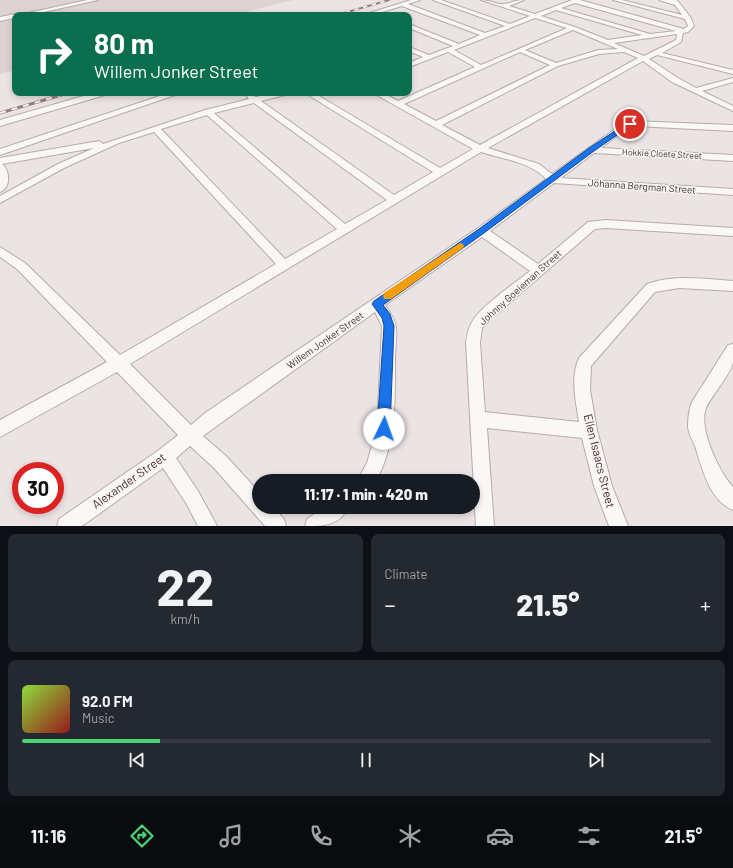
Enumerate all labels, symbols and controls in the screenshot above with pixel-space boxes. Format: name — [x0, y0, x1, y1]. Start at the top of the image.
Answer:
text: 80 m — [94, 26, 154, 60]
icon: right — [28, 28, 80, 80]
text: Willem Jonker Street — [94, 60, 258, 82]
pin — [613, 107, 647, 141]
icon: arrive — [619, 113, 641, 135]
street label: Hokkie Cloete Street — [622, 146, 702, 161]
street label: Johanna Bergman Street — [588, 176, 697, 196]
street label: Johnny Goeieman Street — [476, 247, 564, 327]
street label: Willem Jonker Street — [284, 309, 366, 371]
position arrow — [363, 408, 405, 450]
street label: Ellen Isaacs Street — [582, 412, 618, 509]
street label: Alexander Street — [89, 449, 168, 511]
speed limit sign: 30 — [12, 462, 64, 514]
text: 11:17 · 1 min · 420 m — [304, 485, 428, 503]
text: 22 — [156, 554, 214, 616]
text: Climate — [385, 566, 428, 582]
text: 21.5° — [516, 586, 579, 622]
text: − — [385, 591, 396, 617]
text: + — [700, 591, 711, 617]
text: km/h — [171, 611, 200, 627]
text: 92.0 FM — [82, 692, 133, 710]
text: Music — [82, 710, 115, 726]
icon: previous — [126, 749, 148, 771]
icon: pause — [355, 749, 377, 771]
icon: next — [585, 749, 607, 771]
icon: directions — [128, 822, 156, 850]
icon: music — [217, 822, 245, 850]
icon: phone — [307, 822, 335, 850]
icon: climate — [396, 822, 424, 850]
icon: car — [486, 822, 514, 850]
icon: filters — [575, 822, 603, 850]
text: 11:16 — [31, 825, 66, 847]
text: 21.5° — [664, 825, 702, 847]

